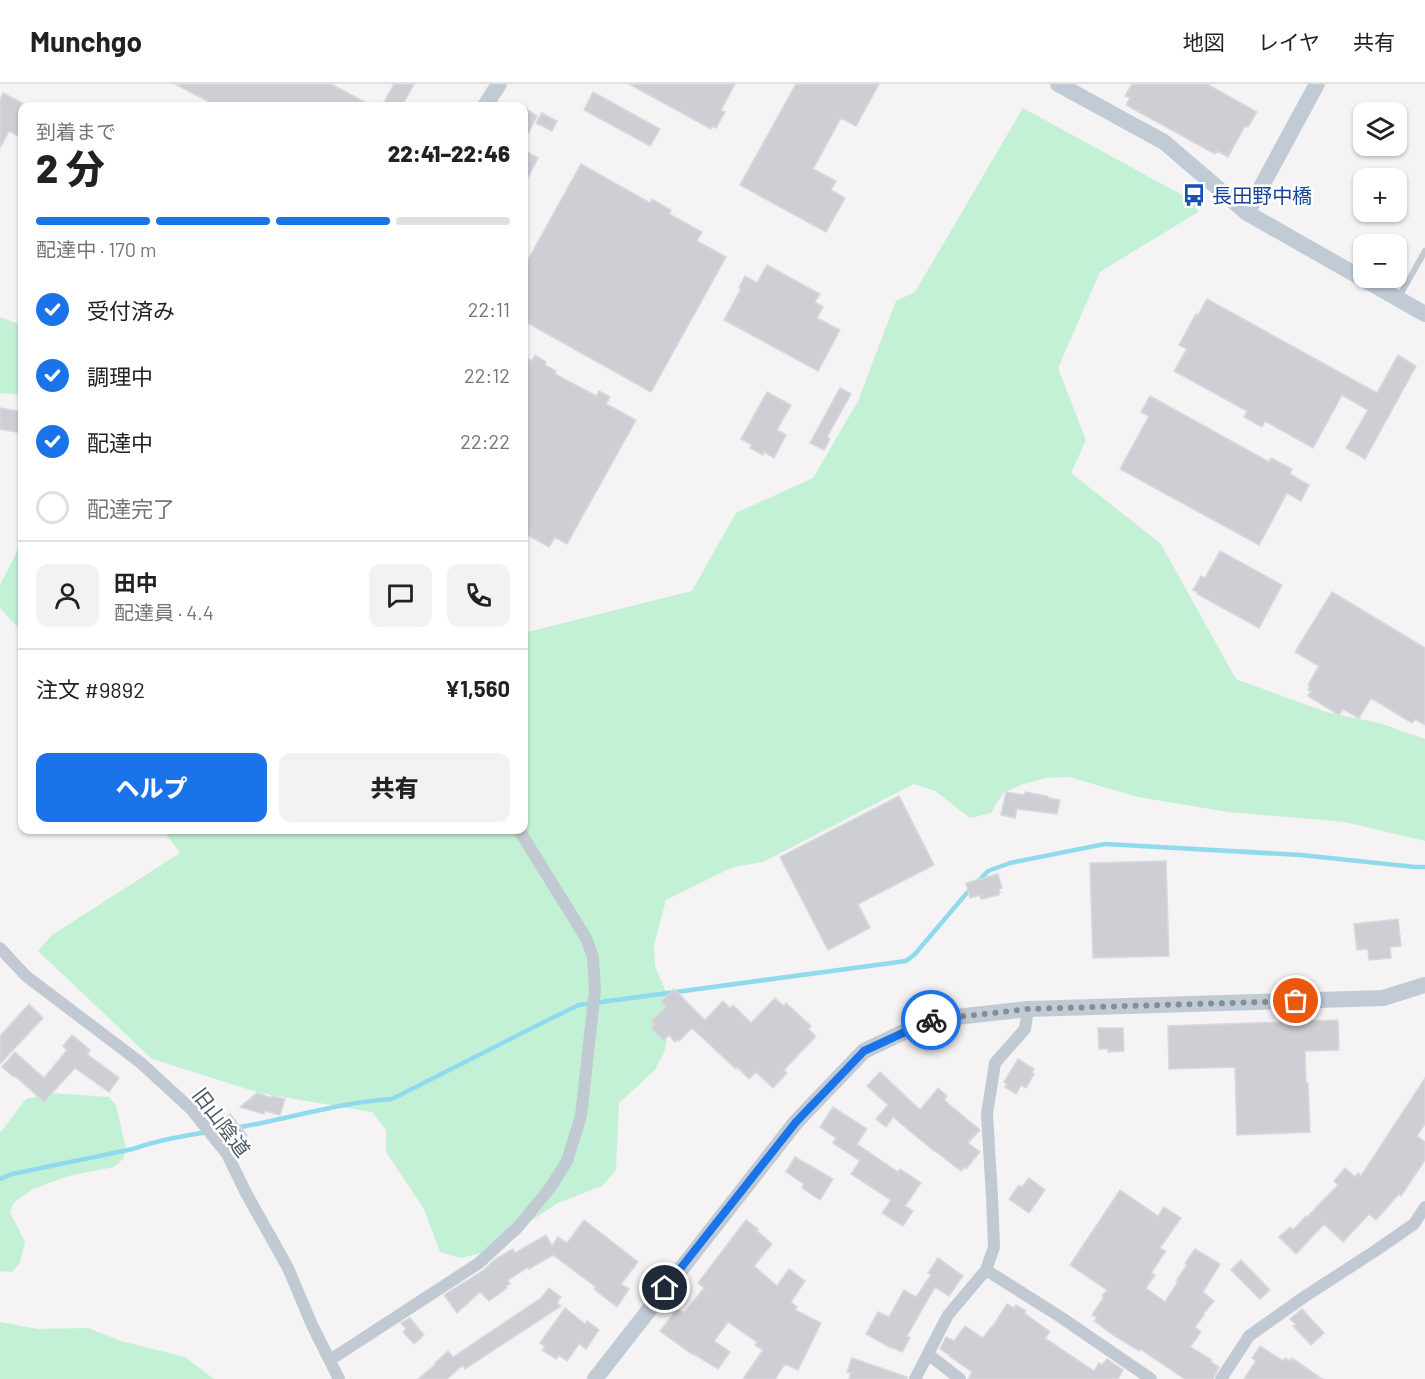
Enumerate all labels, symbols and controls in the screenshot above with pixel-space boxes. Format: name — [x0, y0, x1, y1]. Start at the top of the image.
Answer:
text: Munchgo — [30, 24, 142, 58]
text: 地図 — [1183, 29, 1225, 54]
text: レイヤ — [1258, 29, 1320, 54]
text: 共有 — [1353, 29, 1395, 54]
map controls — [1353, 102, 1407, 288]
button: layers — [1353, 102, 1407, 156]
text: 到着まで — [36, 119, 116, 143]
text: 22:41–22:46 — [388, 140, 510, 166]
text: 2 分 — [36, 144, 105, 191]
button: + — [1353, 168, 1407, 222]
bus stop icon: 長田野中橋 — [1181, 182, 1207, 208]
place label: 長田野中橋 — [1212, 183, 1312, 207]
button: − — [1353, 234, 1407, 288]
text: 配達中 · 170 m — [36, 237, 157, 261]
icon: check — [36, 293, 69, 326]
text: 受付済み — [87, 297, 175, 323]
text: 22:11 — [468, 297, 510, 321]
icon: check — [36, 359, 69, 392]
text: 調理中 — [87, 363, 153, 389]
text: 22:12 — [464, 363, 510, 387]
icon: check — [36, 425, 69, 458]
text: 配達中 — [87, 429, 153, 455]
text: 22:22 — [460, 429, 510, 453]
text: 配達完了 — [87, 495, 175, 521]
button: person — [36, 564, 99, 627]
button: chat — [369, 564, 432, 627]
button: phone — [447, 564, 510, 627]
text: 田中 — [114, 569, 158, 595]
text: 配達員 · 4.4 — [114, 600, 214, 624]
text: ¥1,560 — [445, 675, 510, 701]
text: 注文 #9892 — [36, 676, 145, 702]
button: ヘルプ — [36, 753, 267, 822]
button: 共有 — [279, 753, 510, 822]
pin — [1270, 975, 1321, 1026]
icon: bag — [1279, 984, 1312, 1017]
courier — [901, 990, 961, 1050]
icon: bike — [915, 1004, 948, 1037]
street label: 旧山陰道 — [188, 1083, 256, 1161]
pin — [639, 1262, 690, 1313]
icon: home — [648, 1271, 681, 1304]

